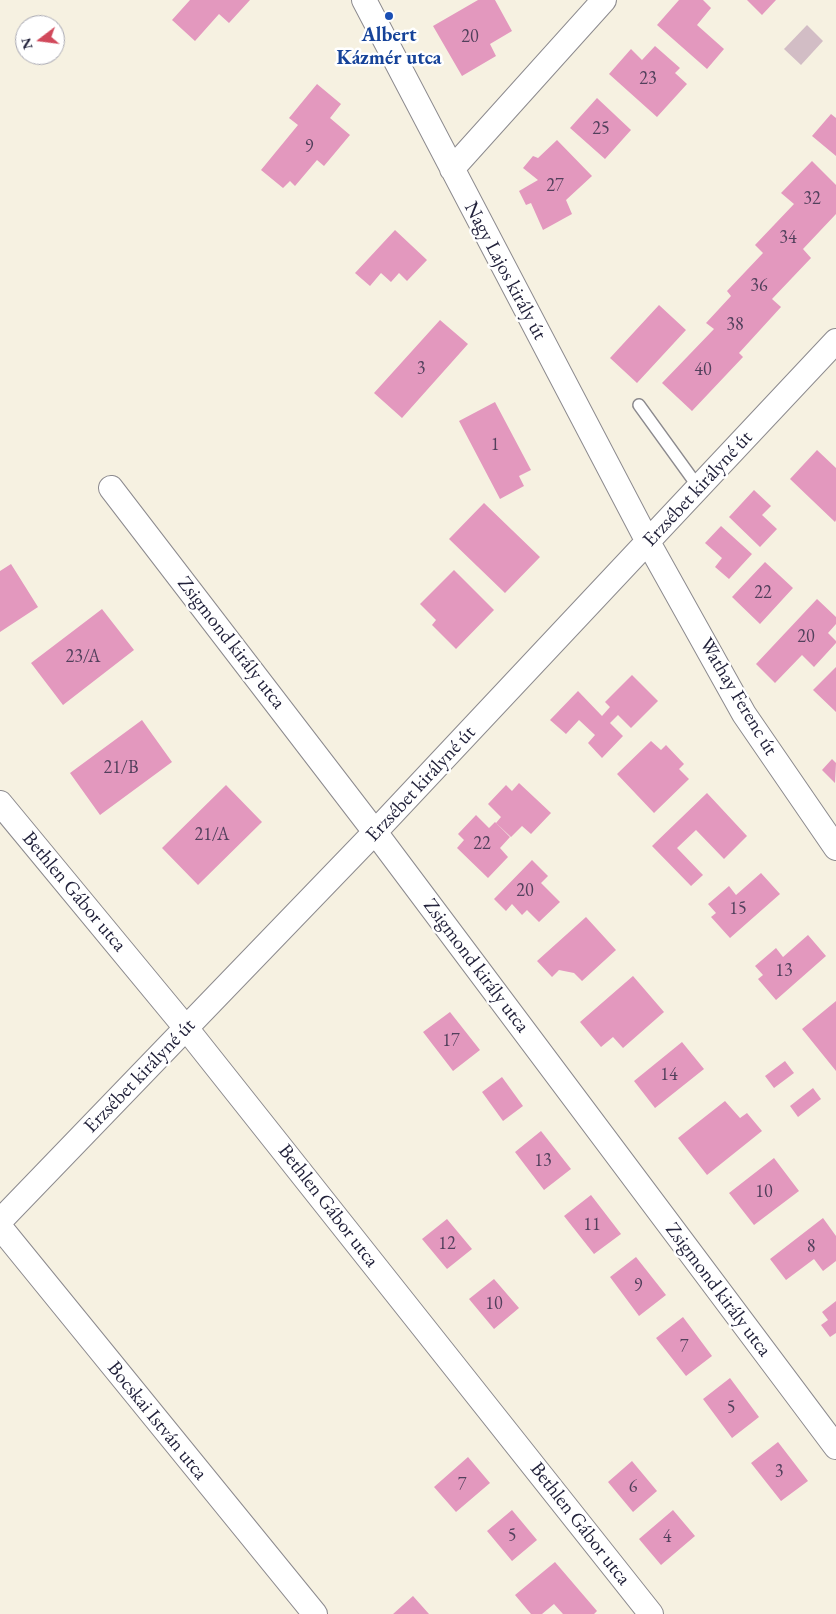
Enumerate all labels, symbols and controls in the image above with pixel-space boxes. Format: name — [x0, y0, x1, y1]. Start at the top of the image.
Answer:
marker: Albert Kázmér utca — [383, 10, 395, 22]
north arrow — [15, 15, 65, 65]
place label: Albert Kázmér utca — [336, 24, 442, 71]
house number: 20 — [461, 26, 479, 48]
text: N — [16, 36, 37, 51]
house number: 23 — [639, 68, 657, 90]
house number: 25 — [592, 118, 610, 140]
house number: 9 — [305, 136, 313, 158]
house number: 27 — [546, 175, 564, 197]
house number: 32 — [803, 188, 821, 210]
street label: Nagy Lajos király út — [459, 198, 551, 344]
house number: 34 — [779, 227, 797, 249]
house number: 36 — [750, 275, 768, 297]
house number: 38 — [726, 314, 744, 336]
house number: 3 — [417, 358, 425, 380]
house number: 40 — [694, 359, 712, 381]
street label: Erzsébet királyné út — [638, 426, 758, 552]
house number: 1 — [491, 434, 499, 456]
street label: Zsigmond király utca — [172, 572, 290, 714]
house number: 22 — [754, 582, 772, 604]
house number: 20 — [797, 626, 815, 648]
street label: Wathay Ferenc út — [694, 634, 782, 760]
house number: 23/A — [66, 646, 100, 668]
street label: Erzsébet királyné út — [361, 721, 481, 847]
house number: 21/B — [103, 757, 139, 779]
house number: 21/A — [195, 824, 229, 846]
street label: Bethlen Gábor utca — [17, 827, 131, 957]
house number: 22 — [473, 833, 491, 855]
house number: 20 — [516, 880, 534, 902]
street label: Zsigmond király utca — [418, 894, 534, 1038]
house number: 15 — [729, 898, 747, 920]
house number: 13 — [775, 960, 793, 982]
street label: Erzsébet királyné út — [79, 1014, 201, 1138]
house number: 17 — [442, 1030, 460, 1052]
house number: 14 — [660, 1064, 678, 1086]
street label: Bethlen Gábor utca — [273, 1140, 383, 1272]
house number: 13 — [534, 1150, 552, 1172]
house number: 10 — [755, 1181, 773, 1203]
house number: 11 — [583, 1214, 601, 1236]
street label: Zsigmond király utca — [660, 1218, 776, 1362]
house number: 12 — [438, 1233, 456, 1255]
house number: 8 — [807, 1236, 815, 1258]
house number: 9 — [634, 1275, 642, 1297]
house number: 10 — [485, 1293, 503, 1315]
house number: 7 — [680, 1336, 688, 1358]
street label: Bocskai István utca — [102, 1357, 212, 1485]
house number: 5 — [727, 1397, 735, 1419]
street label: Bethlen Gábor utca — [525, 1458, 635, 1590]
house number: 3 — [775, 1461, 783, 1483]
house number: 7 — [458, 1474, 466, 1496]
house number: 6 — [629, 1476, 637, 1498]
house number: 5 — [508, 1525, 516, 1547]
house number: 4 — [663, 1526, 671, 1548]

